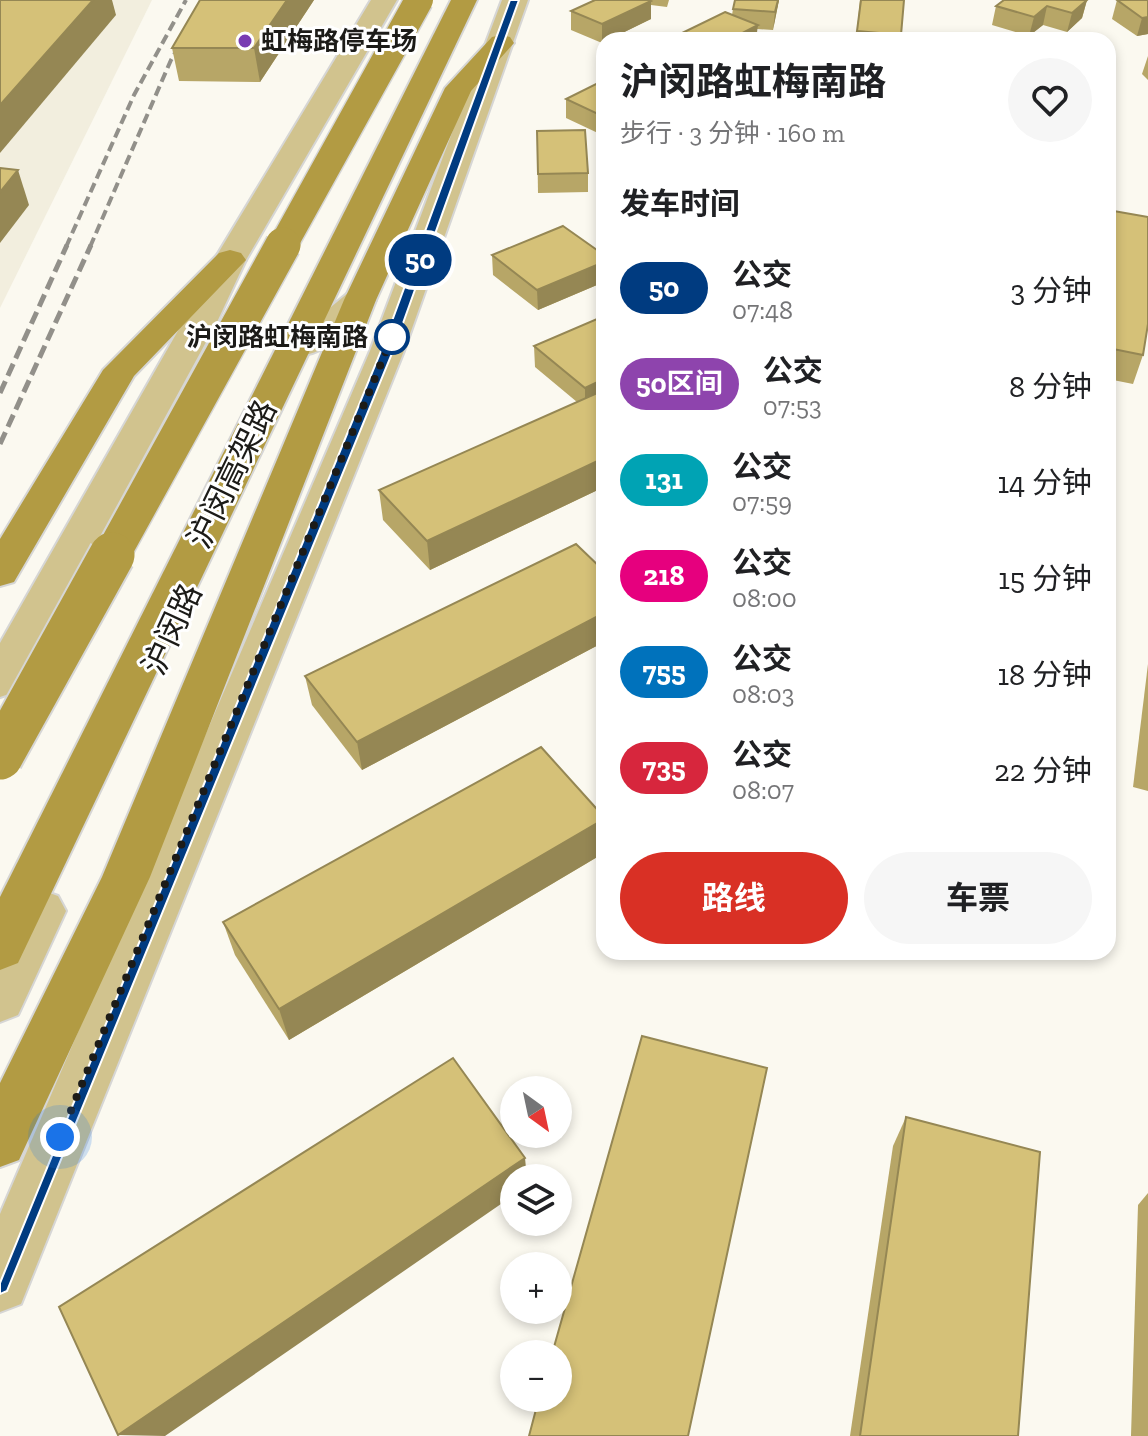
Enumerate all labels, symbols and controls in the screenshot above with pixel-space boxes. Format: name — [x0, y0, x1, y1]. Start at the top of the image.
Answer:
place label: 虹梅路停车场 — [261, 25, 417, 57]
marker: 虹梅路停车场 — [236, 32, 254, 50]
button: heart — [1008, 58, 1092, 142]
text: 沪闵路虹梅南路 — [620, 59, 886, 105]
text: 步行 · 3 分钟 · 160 m — [620, 117, 845, 149]
text: 发车时间 — [620, 186, 740, 222]
line badge: 50 — [384, 234, 456, 286]
text: 50 — [405, 243, 435, 276]
text: 公交 — [732, 257, 792, 293]
text: 50 — [649, 271, 679, 304]
text: 3 分钟 — [1011, 273, 1092, 309]
text: 07:48 — [732, 294, 793, 326]
marker: 沪闵路虹梅南路 — [375, 320, 409, 354]
place label: 沪闵路虹梅南路 — [186, 321, 368, 353]
text: 公交 — [763, 353, 823, 389]
text: 50区间 — [636, 367, 723, 400]
text: 8 分钟 — [1009, 369, 1092, 405]
text: 07:53 — [763, 390, 822, 422]
street label: 沪闵高架路 — [180, 394, 284, 554]
text: 公交 — [732, 449, 792, 485]
text: 131 — [645, 463, 683, 496]
text: 14 分钟 — [997, 465, 1092, 501]
text: 07:59 — [732, 486, 792, 518]
text: 公交 — [732, 545, 792, 581]
text: 218 — [643, 559, 685, 592]
text: 15 分钟 — [998, 561, 1092, 597]
street label: 沪闵路 — [134, 577, 210, 681]
text: 08:00 — [732, 582, 797, 614]
text: 公交 — [732, 641, 792, 677]
text: 755 — [642, 655, 686, 688]
text: 18 分钟 — [998, 657, 1092, 693]
text: 08:03 — [732, 678, 794, 710]
text: 公交 — [732, 737, 792, 773]
text: 735 — [642, 751, 686, 784]
text: 22 分钟 — [994, 753, 1092, 789]
text: 08:07 — [732, 774, 794, 806]
button: 路线 — [620, 852, 848, 944]
button: 车票 — [864, 852, 1092, 944]
north arrow — [500, 1076, 572, 1148]
map controls — [500, 1076, 572, 1412]
your location — [40, 1117, 80, 1157]
button: layers — [500, 1164, 572, 1236]
button: + — [500, 1252, 572, 1324]
button: − — [500, 1340, 572, 1412]

